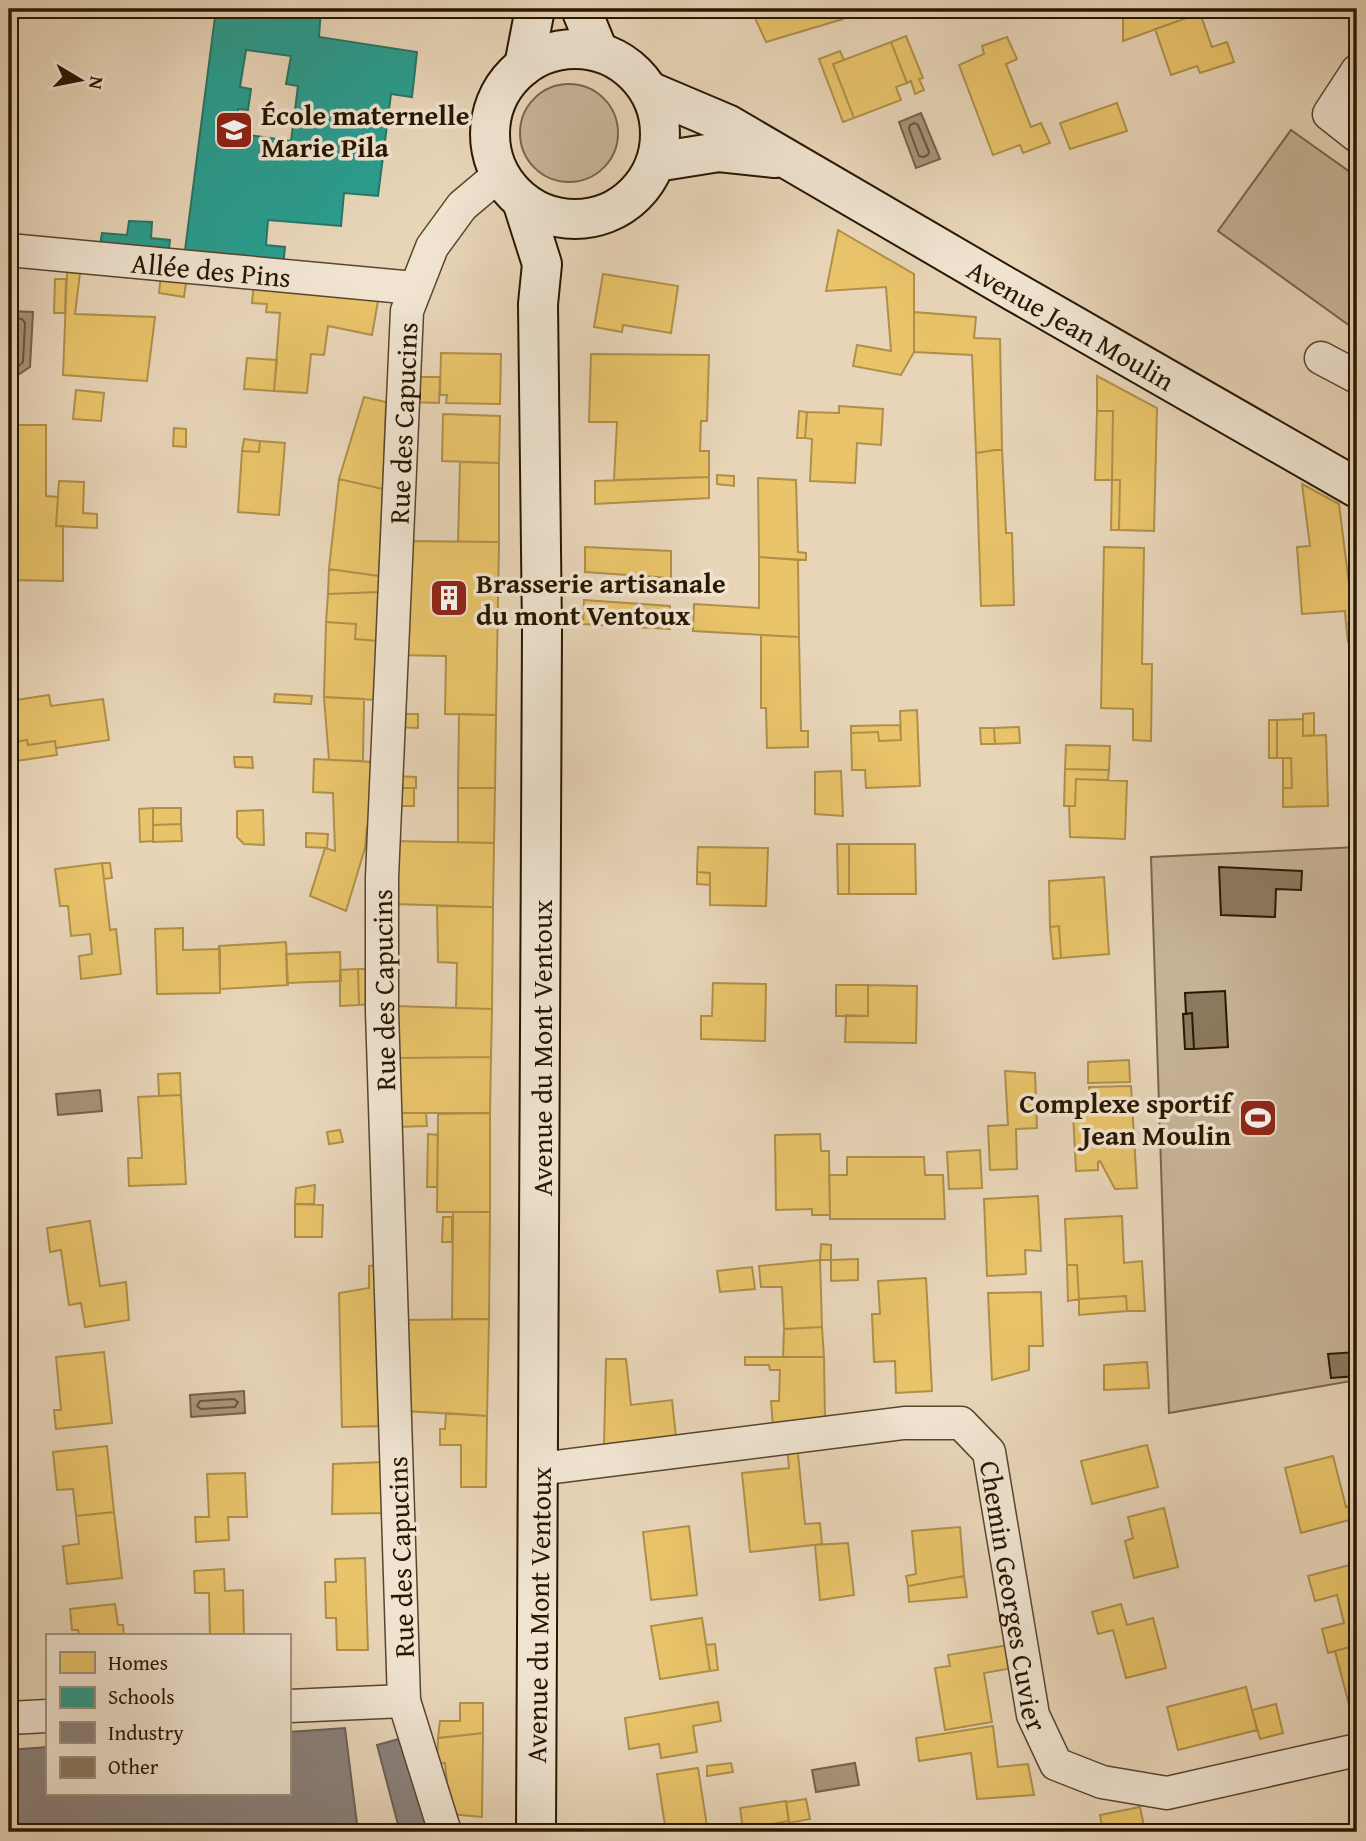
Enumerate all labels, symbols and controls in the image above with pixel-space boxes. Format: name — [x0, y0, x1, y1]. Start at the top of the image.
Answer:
north arrow — [46, 46, 116, 116]
text: N — [82, 74, 112, 92]
place label: École maternelle Marie Pila — [261, 94, 469, 167]
school or university icon: École maternelle Marie Pila — [213, 109, 255, 151]
street label: Allée des Pins — [129, 241, 293, 297]
street label: Avenue Jean Moulin — [960, 248, 1183, 400]
street label: Rue des Capucins — [377, 321, 427, 525]
place label: Brasserie artisanale du mont Ventoux — [476, 562, 726, 635]
building icon: Brasserie artisanale du mont Ventoux — [428, 577, 470, 619]
street label: Rue des Capucins — [361, 889, 405, 1091]
street label: Avenue du Mont Ventoux — [521, 899, 562, 1196]
place label: Complexe sportif Jean Moulin — [1019, 1082, 1234, 1155]
sports icon: Complexe sportif Jean Moulin — [1237, 1097, 1279, 1139]
street label: Rue des Capucins — [376, 1455, 424, 1659]
street label: Chemin Georges Cuvier — [970, 1458, 1059, 1739]
street label: Avenue du Mont Ventoux — [515, 1466, 561, 1764]
legend — [46, 1634, 290, 1796]
text: Homes — [108, 1647, 168, 1678]
text: Schools — [108, 1681, 175, 1712]
text: Industry — [108, 1717, 184, 1748]
text: Other — [108, 1751, 159, 1782]

